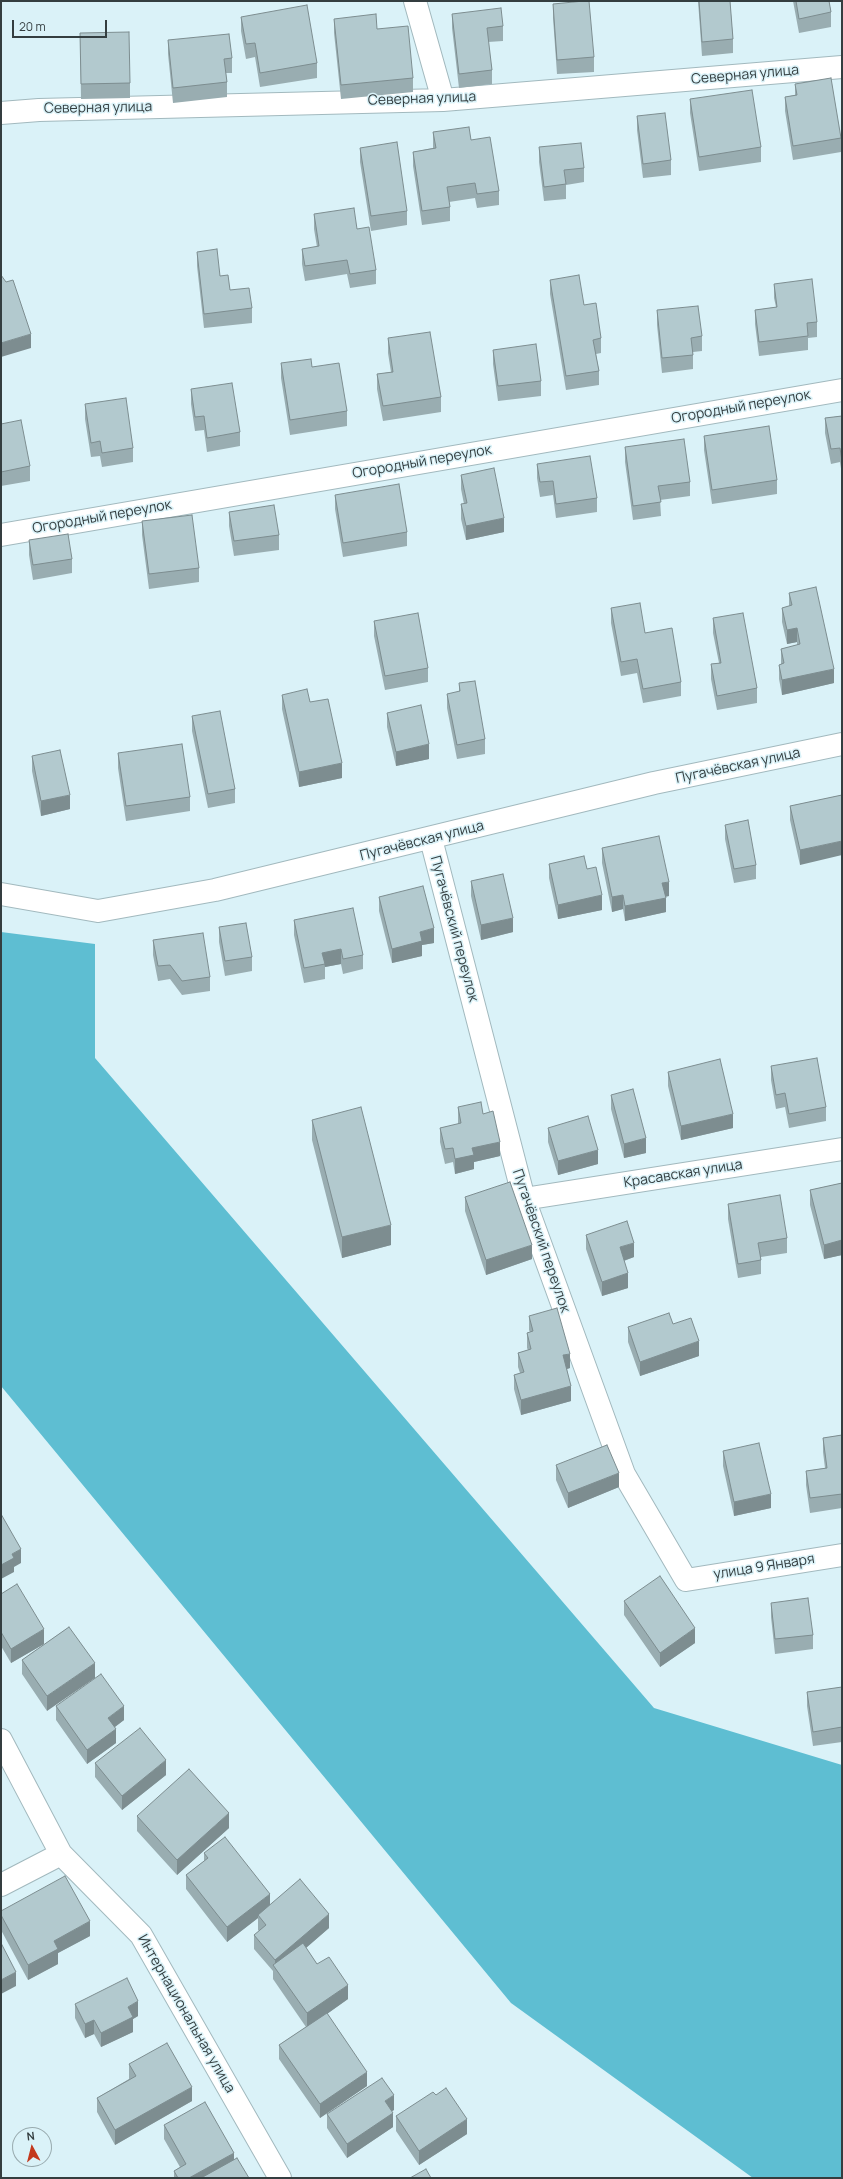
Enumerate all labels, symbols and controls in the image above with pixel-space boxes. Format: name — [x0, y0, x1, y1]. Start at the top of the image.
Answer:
scale bar — [14, 12, 109, 38]
text: 20 m — [19, 18, 46, 35]
street label: Северная улица — [690, 62, 800, 88]
street label: Северная улица — [368, 89, 476, 109]
street label: Северная улица — [44, 99, 152, 117]
street label: Огородный переулок — [670, 386, 812, 428]
street label: Огородный переулок — [351, 441, 493, 483]
street label: Огородный переулок — [31, 496, 173, 538]
street label: Пугачёвская улица — [674, 745, 802, 787]
street label: Пугачёвская улица — [358, 817, 486, 865]
street label: Пугачёвский переулок — [426, 854, 482, 1004]
street label: Красавская улица — [622, 1156, 744, 1192]
street label: Пугачёвский переулок — [509, 1167, 573, 1315]
street label: улица 9 Января — [712, 1551, 816, 1583]
street label: Интернациональная улица — [134, 1932, 238, 2096]
north arrow — [12, 2127, 52, 2167]
text: N — [26, 2128, 35, 2144]

